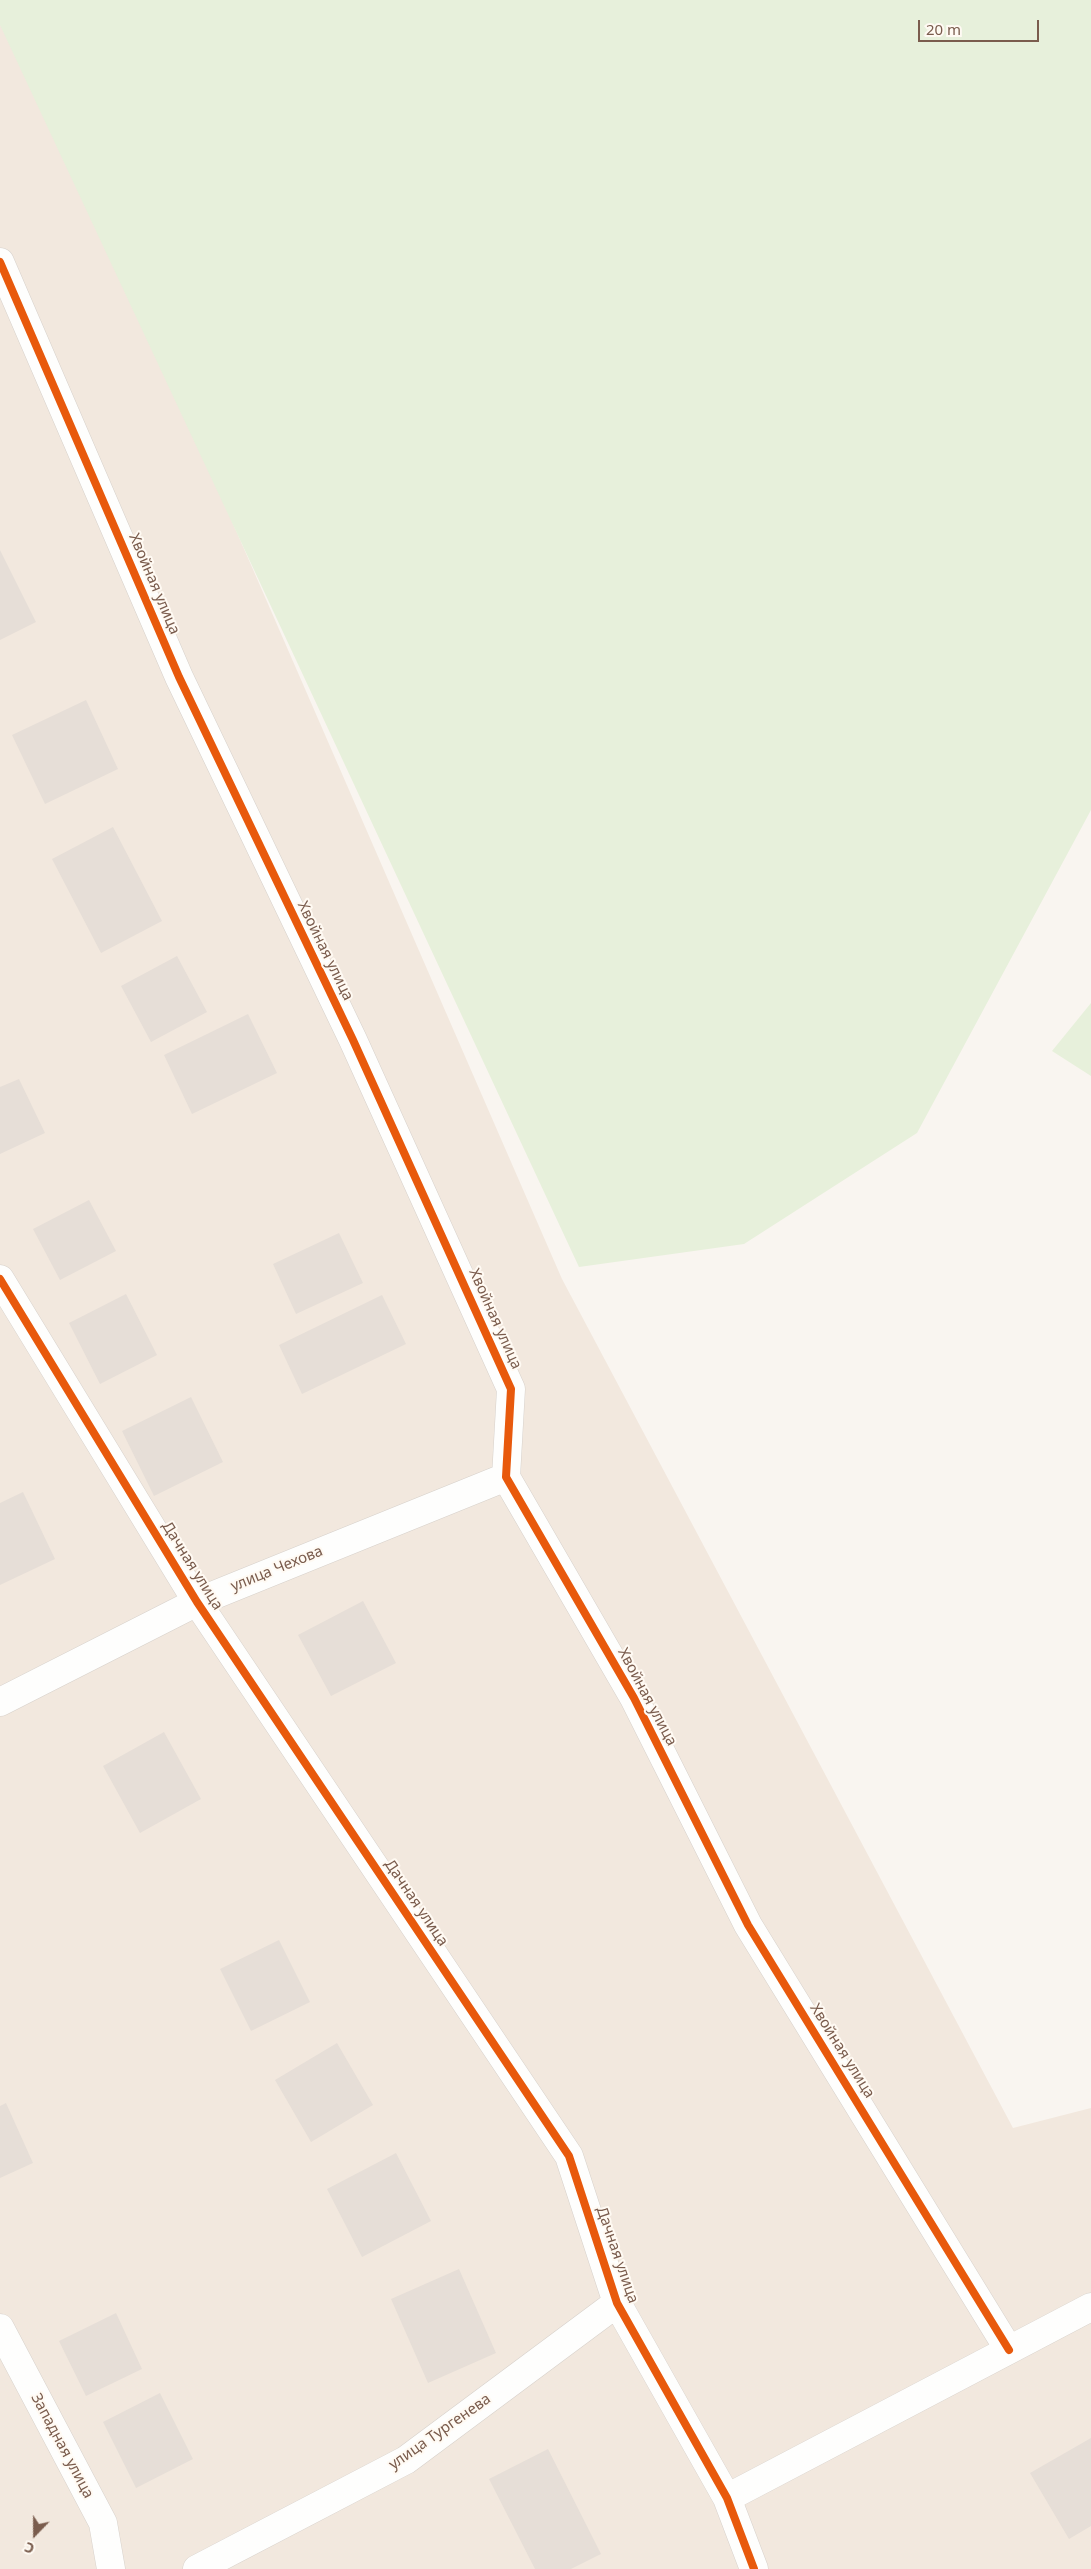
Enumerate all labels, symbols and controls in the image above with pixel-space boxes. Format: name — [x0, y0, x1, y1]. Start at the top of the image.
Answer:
scale bar — [921, 10, 1042, 42]
text: 20 m — [926, 19, 961, 39]
street label: Хвойная улица — [125, 531, 183, 637]
street label: Хвойная улица — [293, 898, 357, 1004]
street label: Хвойная улица — [465, 1266, 525, 1372]
street label: Дачная улица — [158, 1519, 226, 1613]
street label: улица Чехова — [228, 1542, 326, 1596]
street label: Хвойная улица — [614, 1645, 680, 1749]
street label: Дачная улица — [380, 1856, 452, 1950]
street label: Хвойная улица — [806, 2000, 878, 2102]
street label: Дачная улица — [592, 2204, 642, 2306]
street label: Западная улица — [27, 2390, 97, 2502]
street label: улица Тургенева — [386, 2390, 494, 2474]
north arrow — [10, 2509, 60, 2559]
text: С — [21, 2538, 37, 2559]

